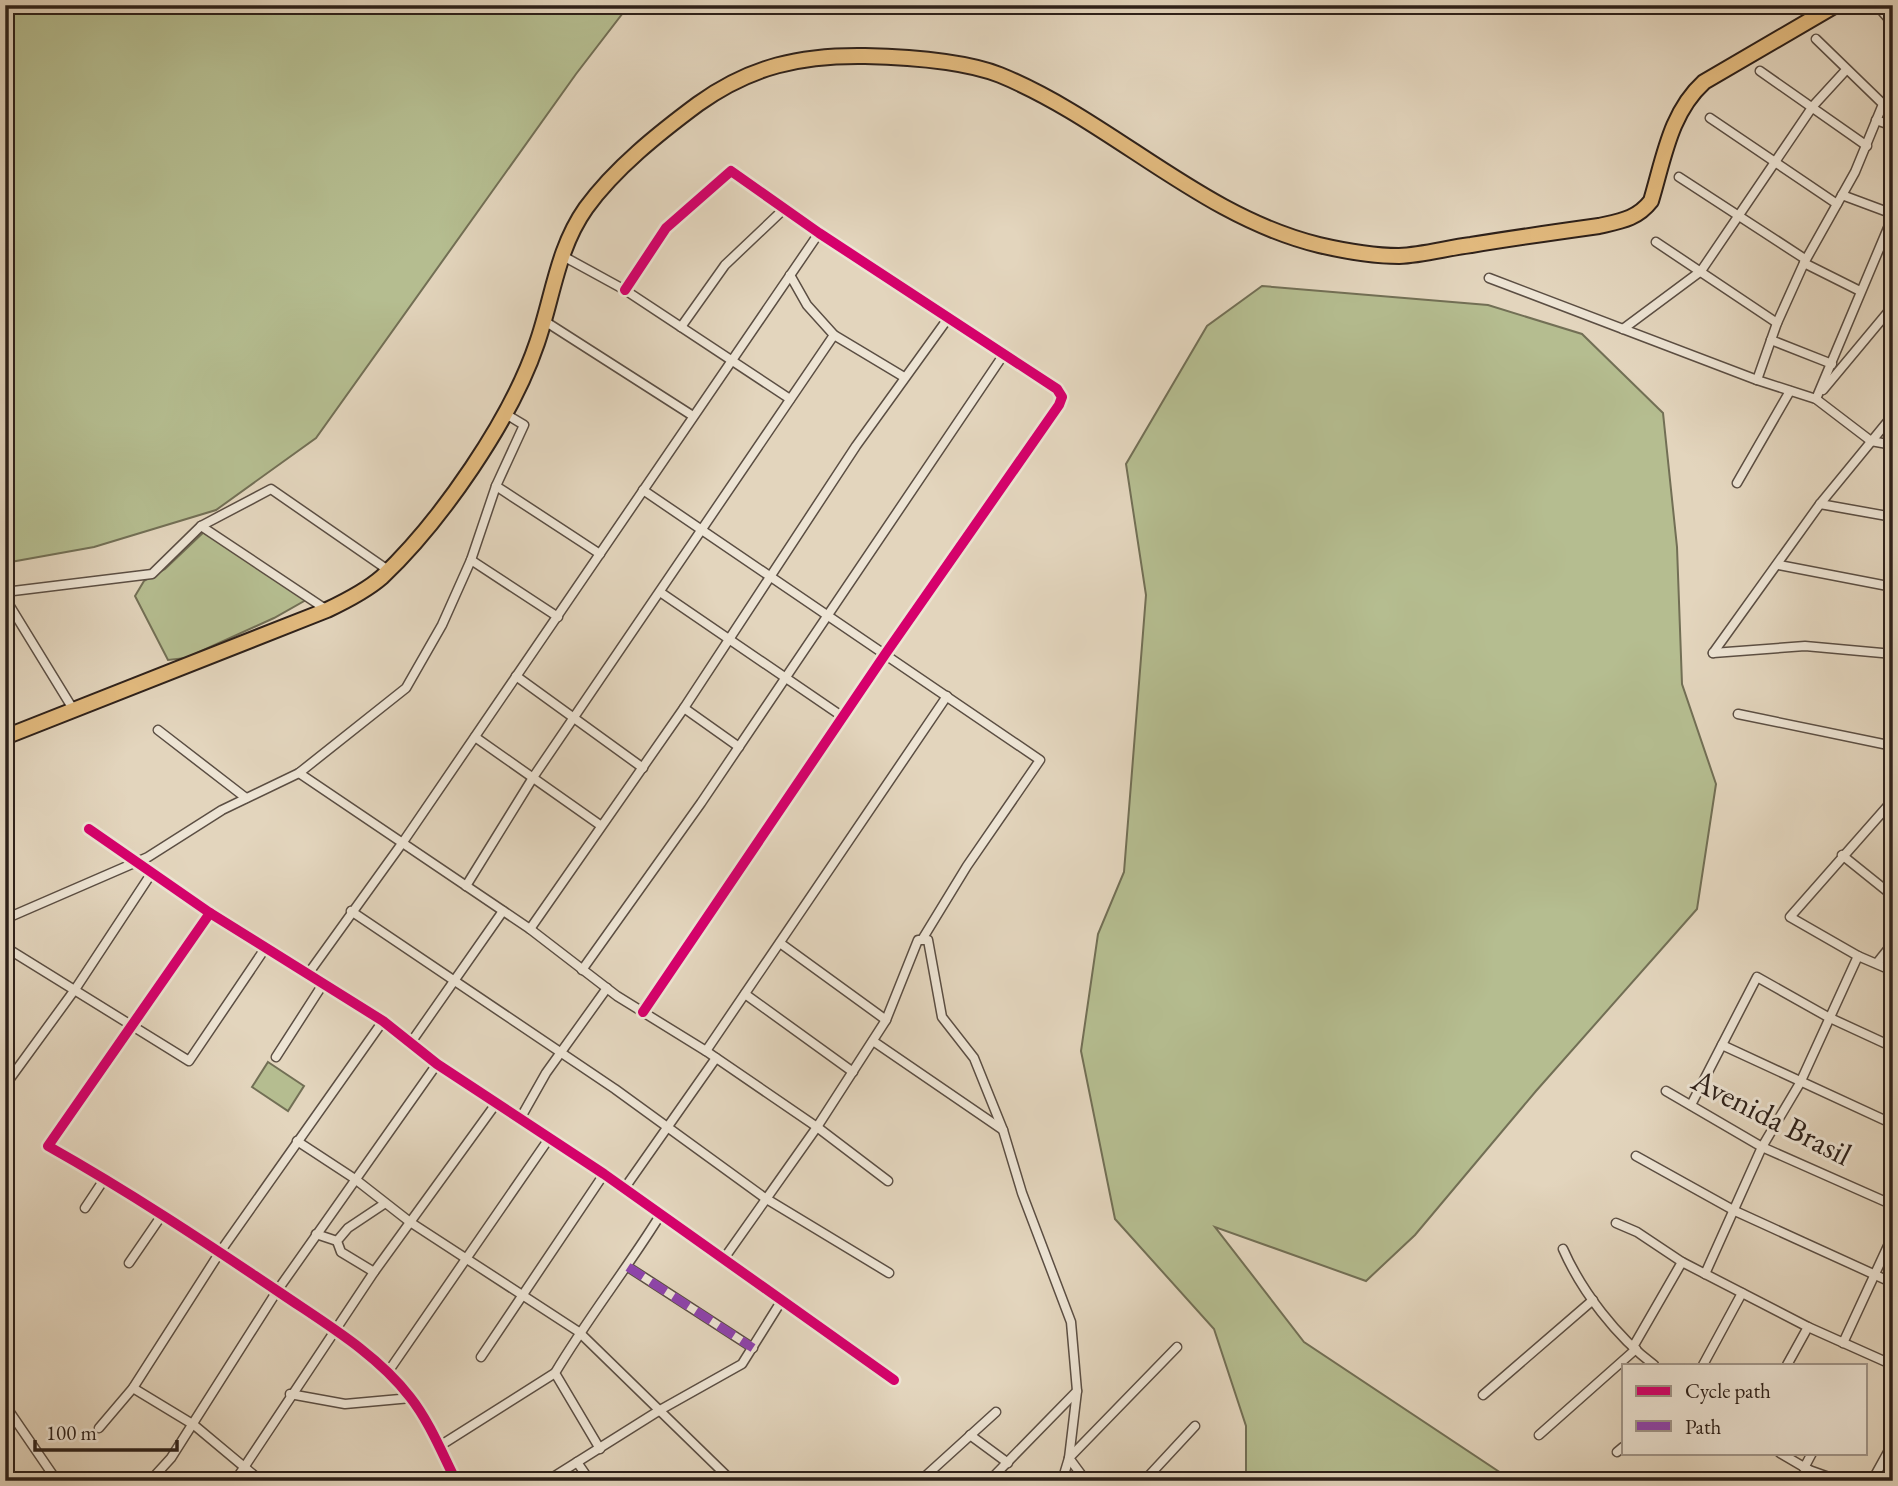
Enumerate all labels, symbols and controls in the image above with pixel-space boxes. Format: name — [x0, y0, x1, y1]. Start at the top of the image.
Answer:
street label: Avenida Brasil — [1684, 1058, 1859, 1175]
legend — [1622, 1364, 1867, 1454]
text: Cycle path — [1685, 1377, 1771, 1404]
scale bar — [35, 1409, 177, 1453]
text: Path — [1685, 1413, 1722, 1440]
text: 100 m — [46, 1419, 97, 1446]

